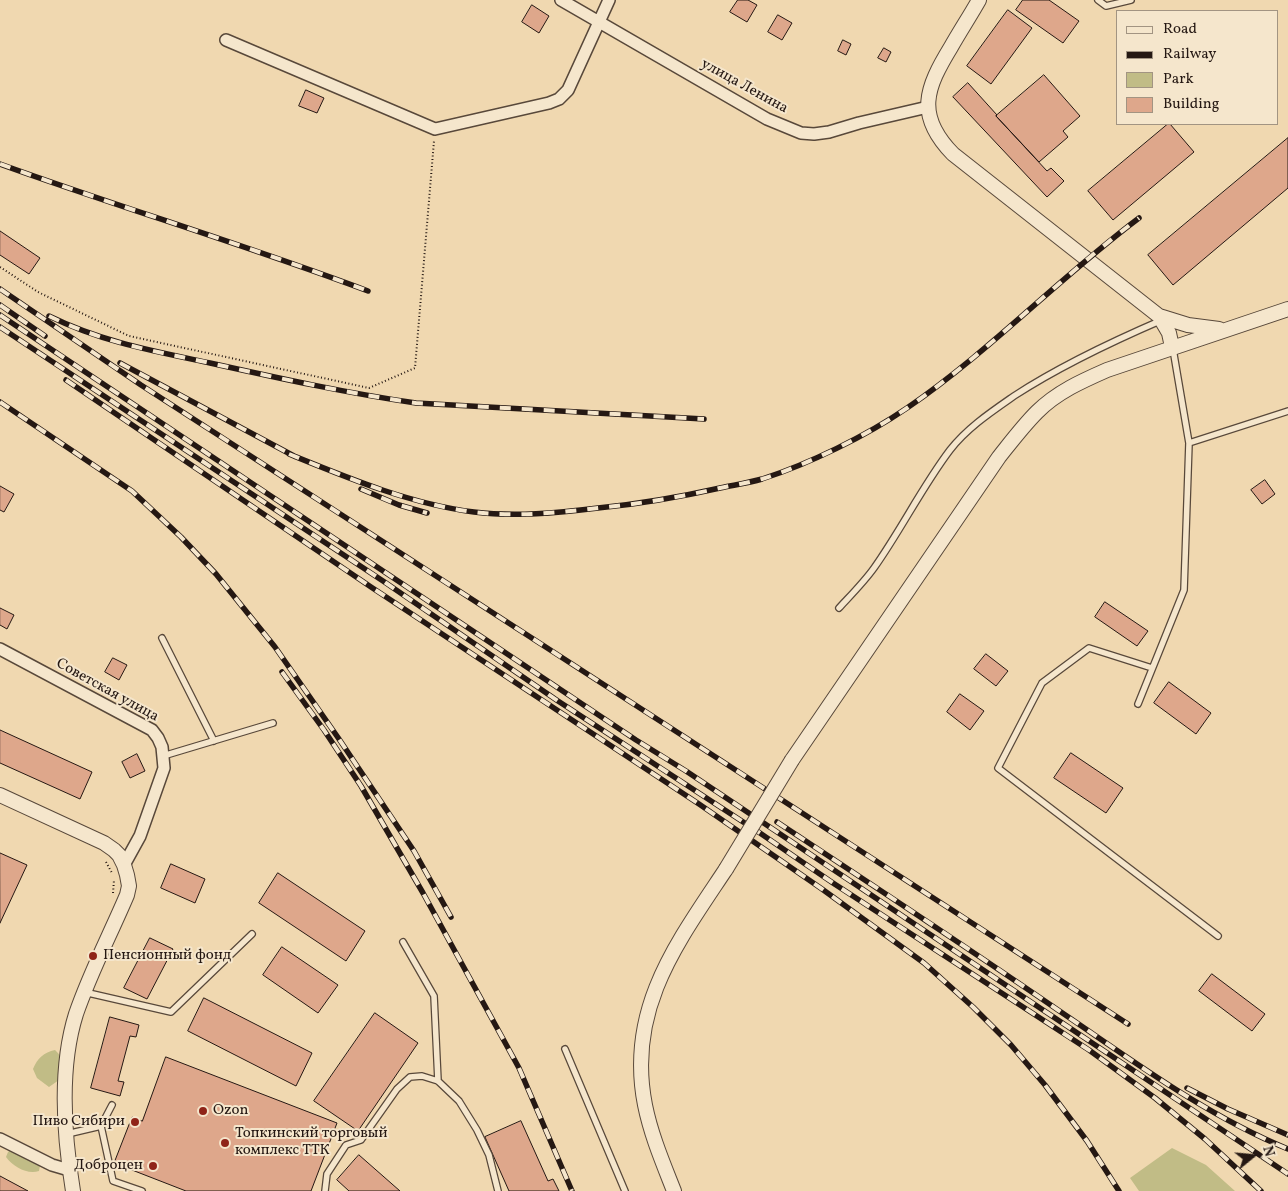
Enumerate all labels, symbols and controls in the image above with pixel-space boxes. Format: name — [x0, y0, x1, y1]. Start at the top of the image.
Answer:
legend — [1116, 10, 1278, 125]
text: Road — [1163, 19, 1197, 40]
text: Railway — [1163, 44, 1216, 65]
street label: улица Ленина — [697, 56, 791, 118]
text: Park — [1163, 69, 1194, 90]
text: Building — [1163, 94, 1219, 115]
street label: Советская улица — [52, 655, 162, 727]
place label: Пенсионный фонд — [103, 947, 231, 965]
marker: Пенсионный фонд — [87, 950, 99, 962]
place label: Ozon — [213, 1102, 248, 1120]
marker: Ozon — [197, 1105, 209, 1117]
place label: Пиво Сибири — [32, 1113, 125, 1131]
marker: Пиво Сибири — [129, 1116, 141, 1128]
place label: Топкинский торговый комплекс ТТК — [235, 1125, 388, 1160]
north arrow — [1228, 1131, 1278, 1181]
marker: Топкинский торговый комплекс ТТК — [219, 1137, 231, 1149]
text: N — [1257, 1144, 1278, 1159]
place label: Доброцен — [74, 1157, 143, 1175]
marker: Доброцен — [147, 1160, 159, 1172]

